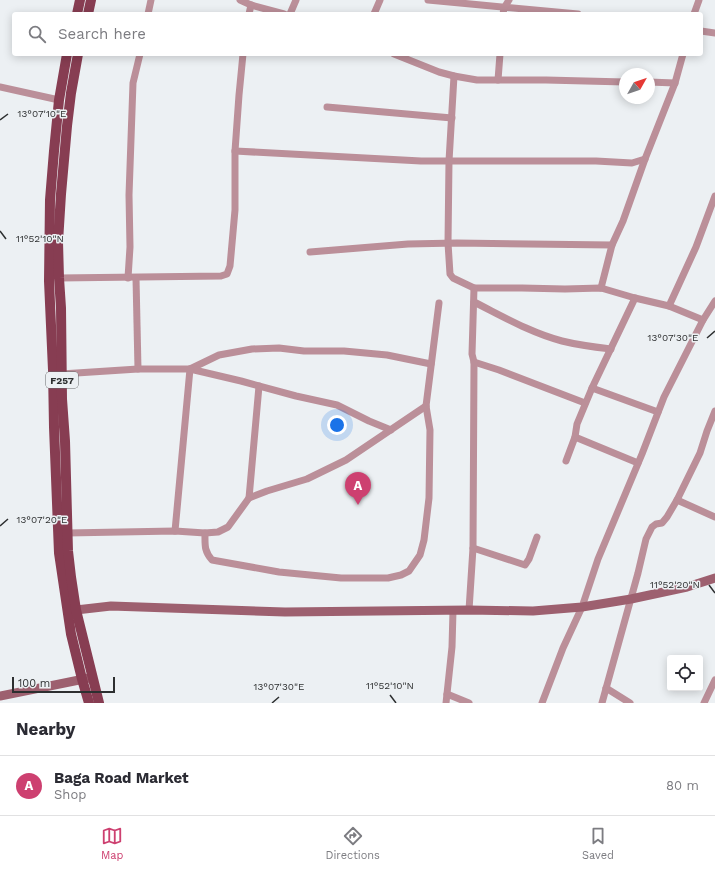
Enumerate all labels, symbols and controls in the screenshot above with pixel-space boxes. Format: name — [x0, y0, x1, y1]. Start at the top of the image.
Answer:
search box — [12, 12, 703, 56]
icon: search — [26, 23, 48, 45]
text: Search here — [58, 25, 146, 43]
north arrow — [619, 68, 655, 104]
text: 13°07'10"E — [18, 108, 66, 119]
text: 11°52'10"N — [16, 233, 64, 244]
text: 13°07'30"E — [648, 332, 698, 343]
road number: F257 — [46, 372, 78, 388]
your location — [327, 415, 347, 435]
pin: A — [345, 472, 371, 505]
text: 13°07'20"E — [17, 514, 67, 525]
text: 11°52'20"N — [650, 579, 700, 590]
map controls — [667, 655, 703, 691]
button: locate — [667, 655, 703, 691]
scale bar — [12, 675, 115, 694]
text: 100 m — [18, 677, 50, 690]
text: 11°52'10"N — [366, 680, 414, 691]
text: 13°07'30"E — [254, 681, 304, 692]
text: Nearby — [16, 719, 75, 739]
text: Baga Road Market — [54, 769, 189, 787]
text: A — [25, 778, 33, 793]
text: 80 m — [666, 778, 699, 793]
text: Shop — [54, 787, 86, 802]
tab: Map — [101, 825, 123, 862]
tab: Directions — [326, 825, 380, 862]
tab: Saved — [582, 825, 614, 862]

